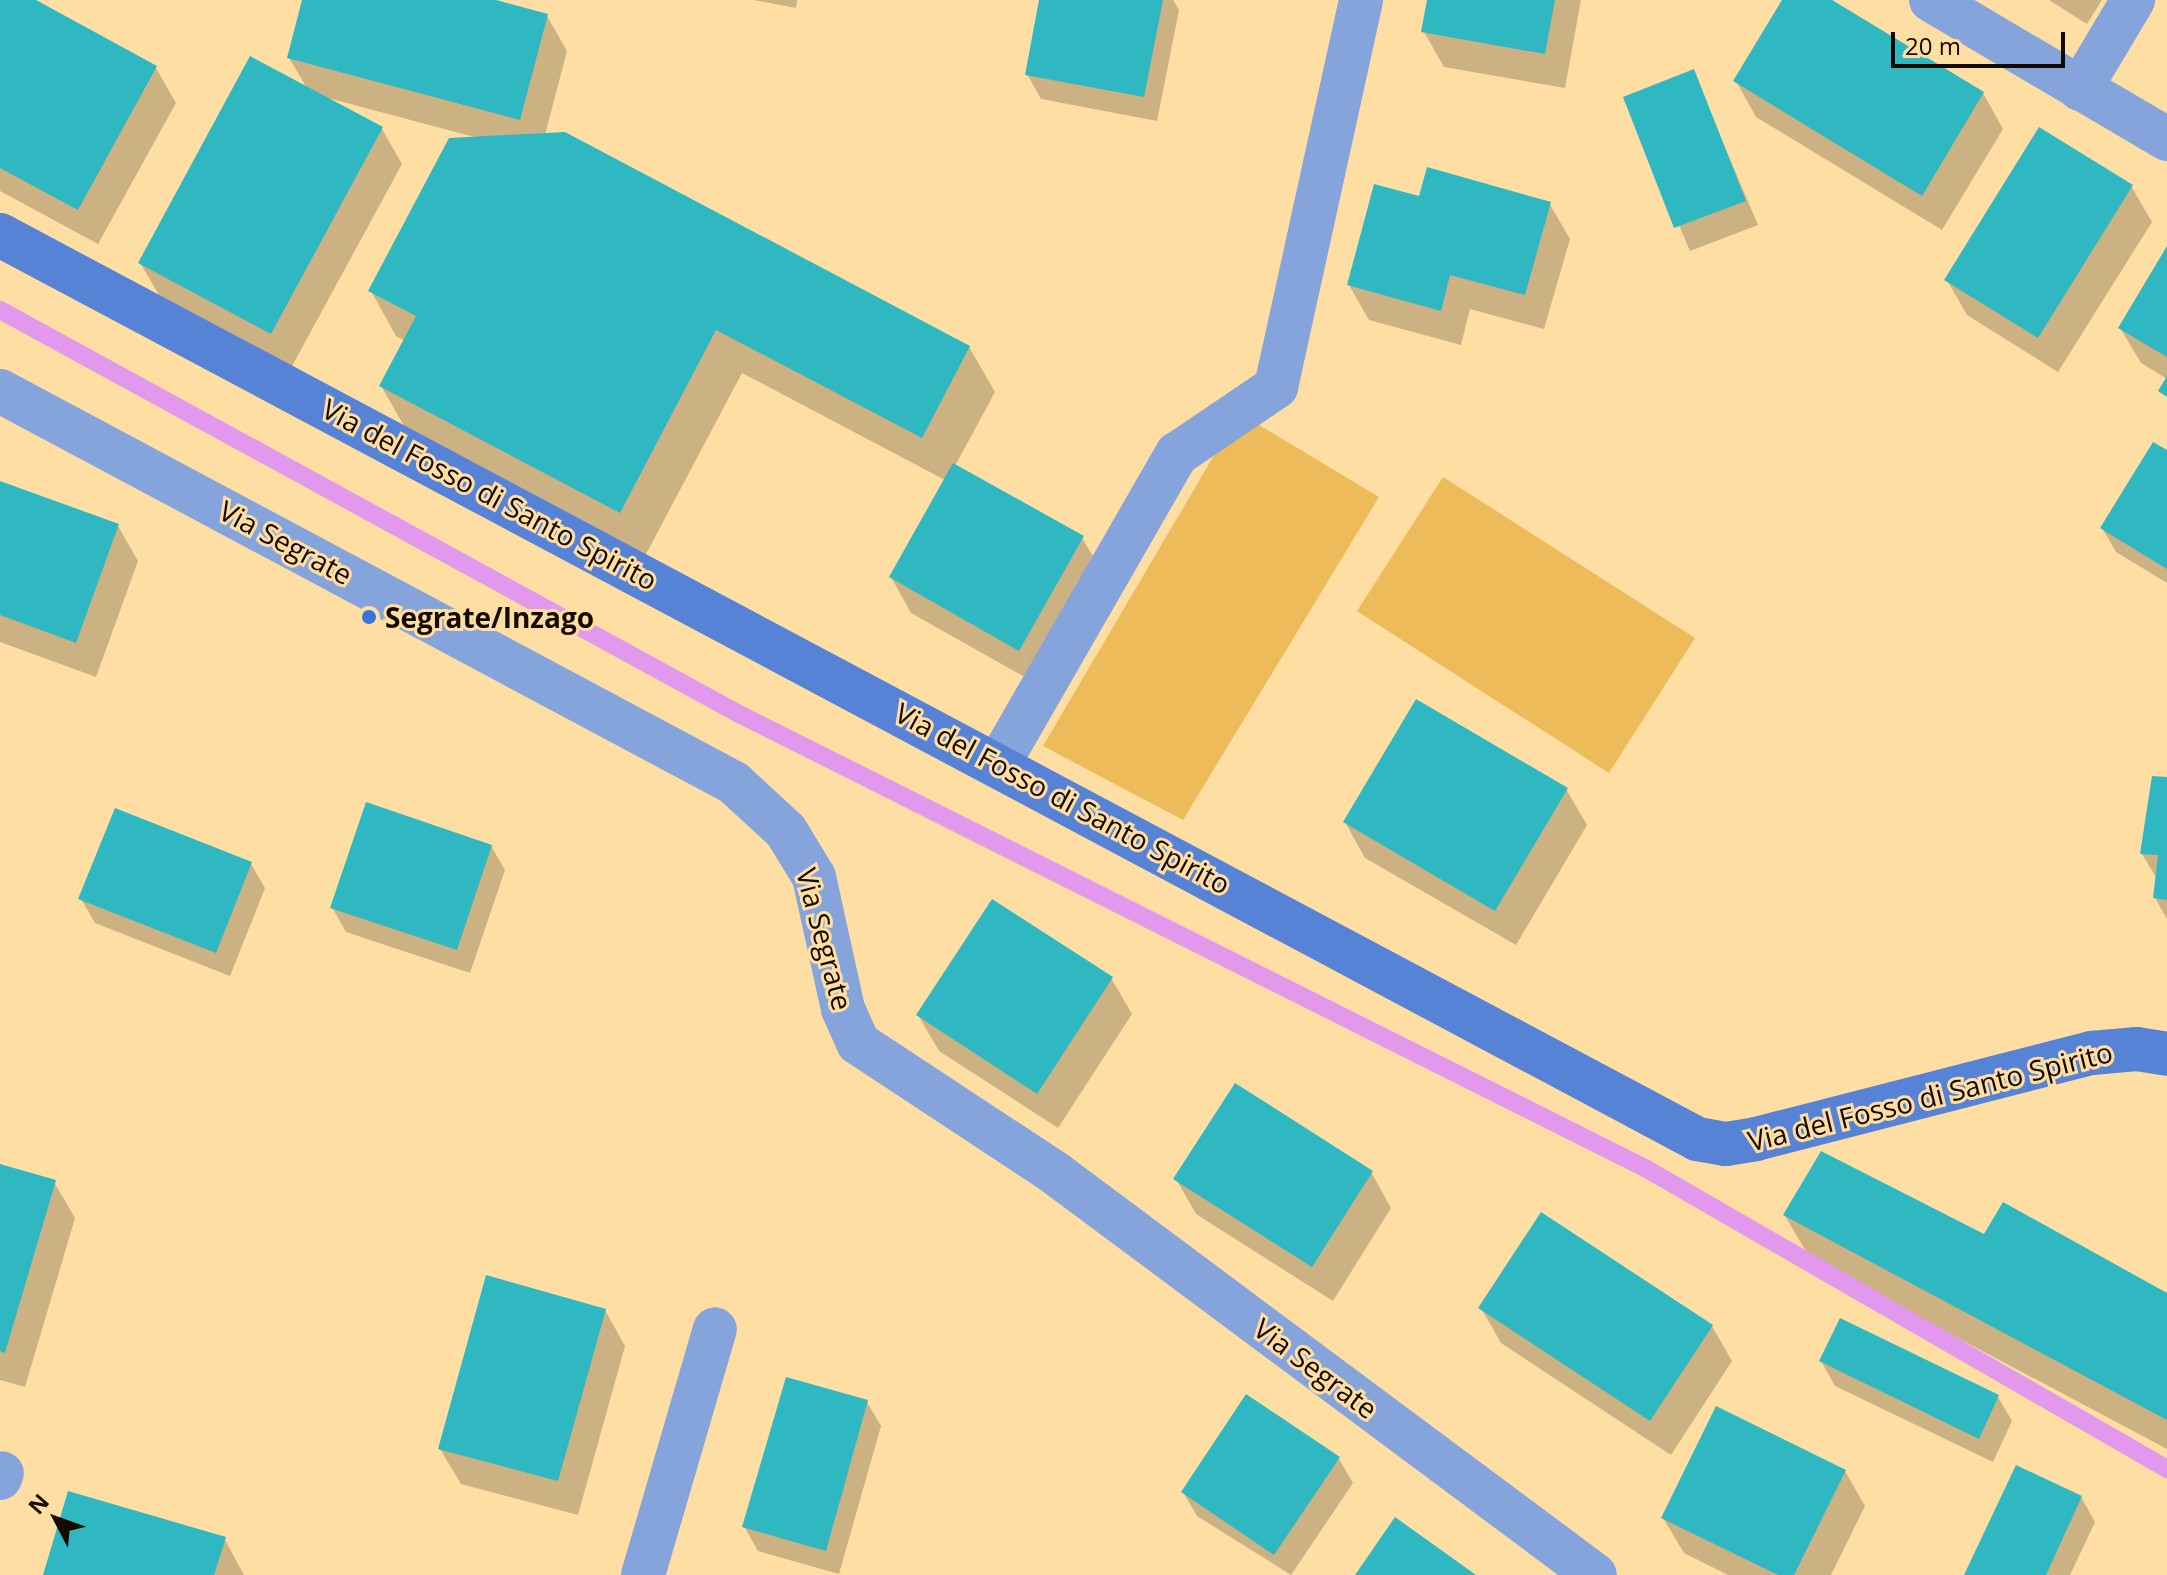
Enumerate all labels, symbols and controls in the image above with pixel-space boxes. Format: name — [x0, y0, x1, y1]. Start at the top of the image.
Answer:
scale bar — [1895, 16, 2069, 66]
text: 20 m — [1905, 29, 1961, 62]
street label: Via del Fosso di Santo Spirito — [317, 391, 663, 597]
street label: Via Segrate — [214, 493, 358, 591]
place label: Segrate/Inzago — [385, 600, 594, 634]
marker: Segrate/Inzago — [360, 608, 378, 626]
street label: Via del Fosso di Santo Spirito — [890, 695, 1236, 901]
street label: Via Segrate — [790, 864, 860, 1014]
street label: Via del Fosso di Santo Spirito — [1744, 1034, 2116, 1158]
street label: Via Segrate — [1248, 1311, 1384, 1425]
north arrow — [16, 1479, 96, 1559]
text: N — [21, 1487, 55, 1520]

